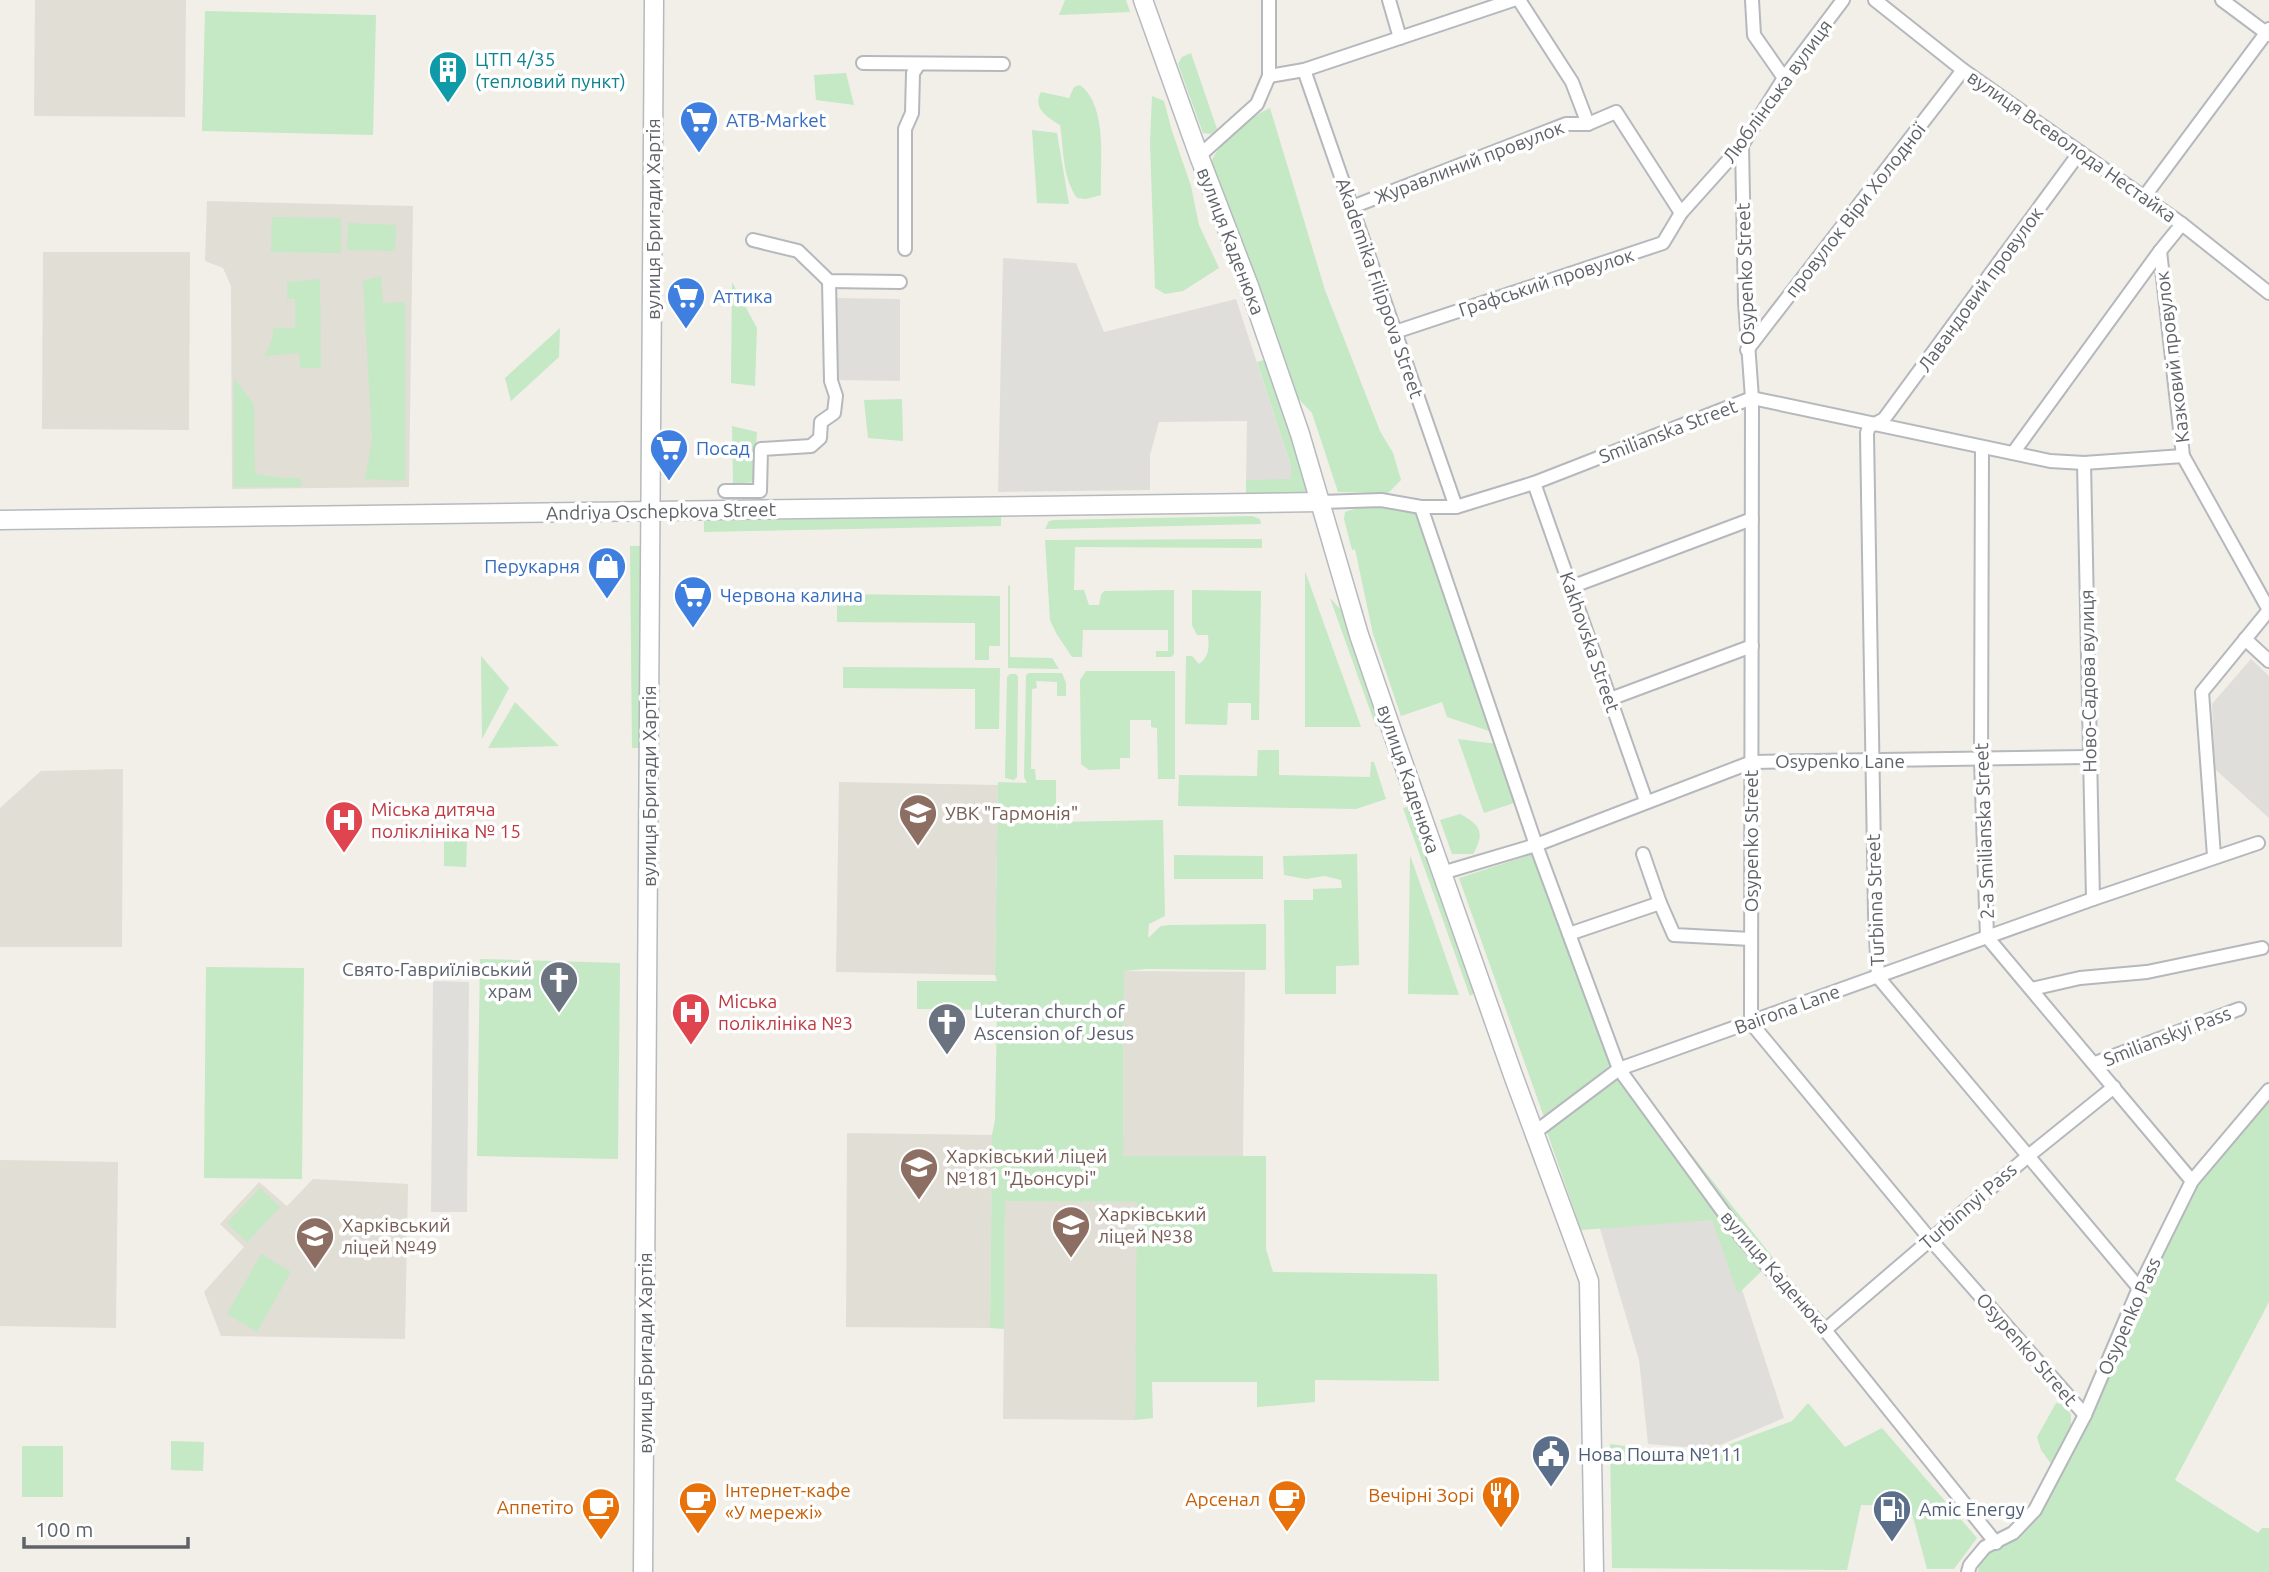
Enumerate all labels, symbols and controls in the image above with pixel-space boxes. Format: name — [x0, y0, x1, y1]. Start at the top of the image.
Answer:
street label: Люблінська вулиця — [1718, 15, 1836, 167]
place label: ЦТП 4/35 (тепловий пункт) — [475, 48, 626, 92]
building icon: ЦТП 4/35 (тепловий пункт) — [427, 49, 469, 104]
street label: вулиця Всеволода Нестайка — [1963, 65, 2181, 227]
supermarket icon: ATB-Market — [678, 99, 720, 154]
place label: ATB-Market — [726, 109, 827, 131]
street label: Журавлиний провулок — [1371, 116, 1567, 208]
street label: вулиця Бригади Хартія — [642, 118, 664, 320]
street label: провулок Віри Холодної — [1780, 118, 1930, 302]
street label: вулиця Каденюка — [1193, 164, 1269, 318]
street label: Akademika Filippova Street — [1332, 175, 1428, 402]
street label: Osypenko Street — [1732, 202, 1758, 346]
street label: Лавандовий провулок — [1913, 202, 2047, 376]
street label: Графський провулок — [1456, 243, 1637, 321]
street label: Казковий провулок — [2151, 270, 2193, 444]
supermarket icon: Аттика — [665, 275, 707, 330]
place label: Аттика — [713, 285, 773, 307]
street label: Smilianska Street — [1596, 394, 1741, 467]
supermarket icon: Посад — [648, 427, 690, 482]
place label: Посад — [696, 437, 750, 459]
street label: Andriya Oschepkova Street — [546, 498, 777, 524]
shop icon: Перукарня — [586, 545, 628, 600]
place label: Перукарня — [484, 555, 580, 577]
street label: Kakhovska Street — [1556, 569, 1625, 716]
supermarket icon: Червона калина — [672, 574, 714, 629]
place label: Червона калина — [720, 584, 863, 606]
street label: Ново-Садова вулиця — [2075, 589, 2101, 773]
street label: вулиця Бригади Хартія — [638, 685, 660, 887]
street label: вулиця Каденюка — [1373, 702, 1445, 856]
street label: 2-a Smilianska Street — [1970, 742, 1998, 920]
street label: Osypenko Lane — [1775, 750, 1905, 772]
street label: Osypenko Street — [1740, 769, 1762, 912]
school or university icon: УВК "Гармонія" — [897, 792, 939, 847]
place label: Міська дитяча поліклініка № 15 — [371, 798, 521, 842]
hospital icon: Міська дитяча поліклініка № 15 — [323, 799, 365, 854]
place label: УВК "Гармонія" — [945, 802, 1078, 824]
street label: Turbinna Street — [1862, 833, 1888, 967]
place label: Свято-Гавриїлівський храм — [342, 958, 532, 1002]
church icon: Свято-Гавриїлівський храм — [538, 959, 580, 1014]
street label: Bairona Lane — [1731, 980, 1843, 1038]
place label: Міська поліклініка №3 — [718, 990, 853, 1034]
hospital icon: Міська поліклініка №3 — [670, 991, 712, 1046]
place label: Luteran church of Ascension of Jesus — [974, 1000, 1134, 1044]
church icon: Luteran church of Ascension of Jesus — [926, 1001, 968, 1056]
street label: Smilianskyi Pass — [2100, 1002, 2234, 1070]
place label: Харківський ліцей №181 "Дьонсурі" — [946, 1145, 1107, 1189]
school or university icon: Харківський ліцей №181 "Дьонсурі" — [898, 1146, 940, 1201]
street label: Turbinnyi Pass — [1915, 1158, 2021, 1254]
place label: Харківський ліцей №38 — [1098, 1203, 1206, 1247]
school or university icon: Харківський ліцей №38 — [1050, 1204, 1092, 1259]
street label: вулиця Каденюка — [1717, 1206, 1835, 1338]
place label: Харківський ліцей №49 — [342, 1214, 450, 1258]
school or university icon: Харківський ліцей №49 — [294, 1215, 336, 1270]
street label: вулиця Бригади Хартія — [634, 1252, 656, 1454]
street label: Osypenko Pass — [2093, 1254, 2165, 1378]
street label: Osypenko Street — [1972, 1288, 2082, 1410]
public building icon: Нова Пошта №111 — [1530, 1433, 1572, 1488]
place label: Нова Пошта №111 — [1578, 1443, 1742, 1465]
restaurant icon: Вечірні Зорі — [1480, 1474, 1522, 1529]
cafe icon: Арсенал — [1266, 1478, 1308, 1533]
place label: Інтернет-кафе «У мережі» — [725, 1479, 851, 1523]
cafe icon: Інтернет-кафе «У мережі» — [677, 1480, 719, 1535]
place label: Вечірні Зорі — [1368, 1484, 1474, 1506]
cafe icon: Аппетіто — [580, 1486, 622, 1541]
place label: Арсенал — [1185, 1488, 1260, 1510]
fuel station icon: Amic Energy — [1871, 1488, 1913, 1543]
place label: Аппетіто — [497, 1496, 574, 1518]
place label: Amic Energy — [1919, 1498, 2025, 1520]
scale bar — [24, 1506, 189, 1550]
text: 100 m — [35, 1517, 93, 1541]

